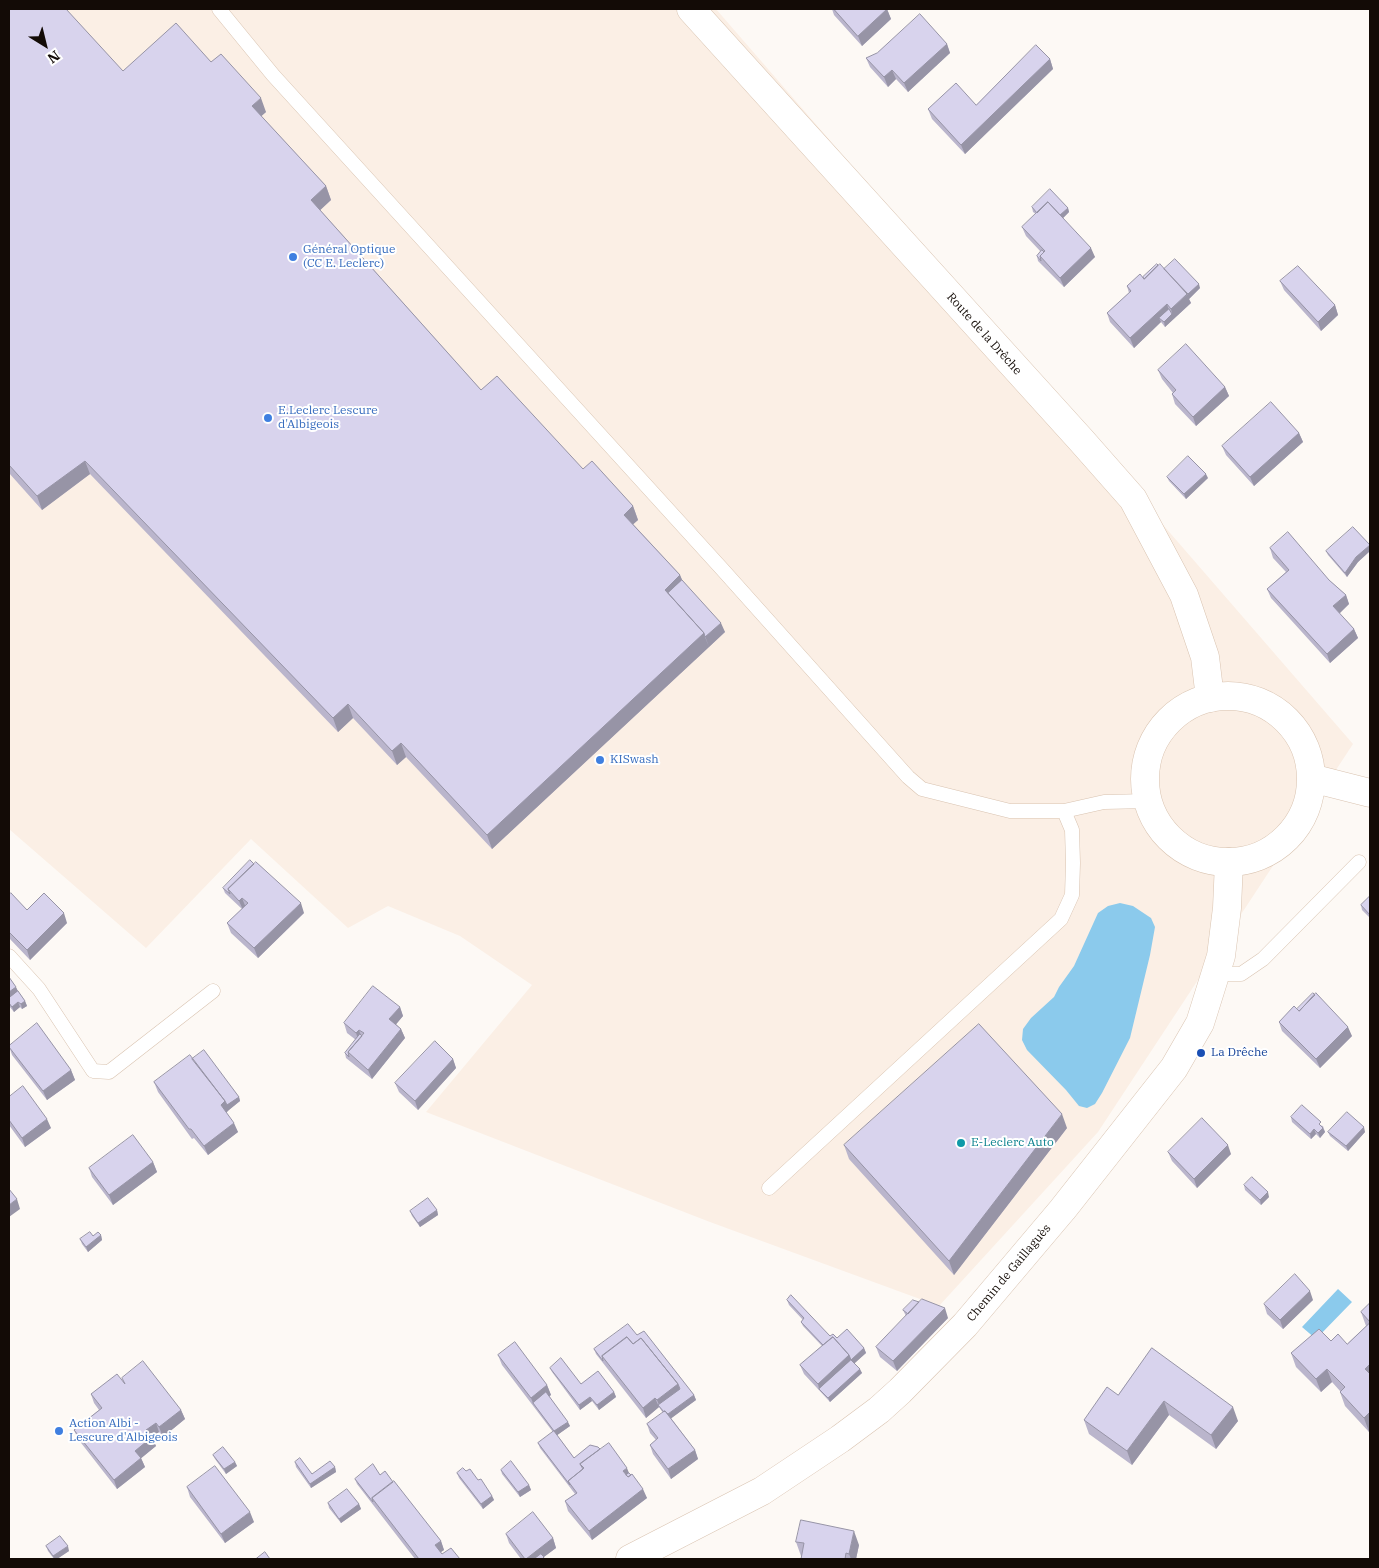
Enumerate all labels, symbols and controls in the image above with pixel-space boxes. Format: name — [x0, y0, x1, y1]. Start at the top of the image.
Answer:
north arrow — [20, 20, 70, 70]
text: N — [44, 47, 64, 68]
place label: Général Optique (CC E. Leclerc) — [303, 243, 395, 271]
marker: Général Optique (CC E. Leclerc) — [287, 251, 299, 263]
street label: Route de la Drêche — [943, 290, 1025, 378]
place label: E.Leclerc Lescure d'Albigeois — [278, 404, 378, 432]
marker: E.Leclerc Lescure d'Albigeois — [262, 412, 274, 424]
place label: KISwash — [610, 753, 659, 767]
marker: KISwash — [594, 754, 606, 766]
place label: La Drêche — [1211, 1046, 1268, 1060]
marker: La Drêche — [1195, 1047, 1207, 1059]
place label: E-Leclerc Auto — [971, 1136, 1054, 1150]
marker: E-Leclerc Auto — [955, 1137, 967, 1149]
street label: Chemin de Gaillaguès — [964, 1221, 1054, 1325]
place label: Action Albi - Lescure d'Albigeois — [69, 1417, 178, 1445]
marker: Action Albi - Lescure d'Albigeois — [53, 1425, 65, 1437]

